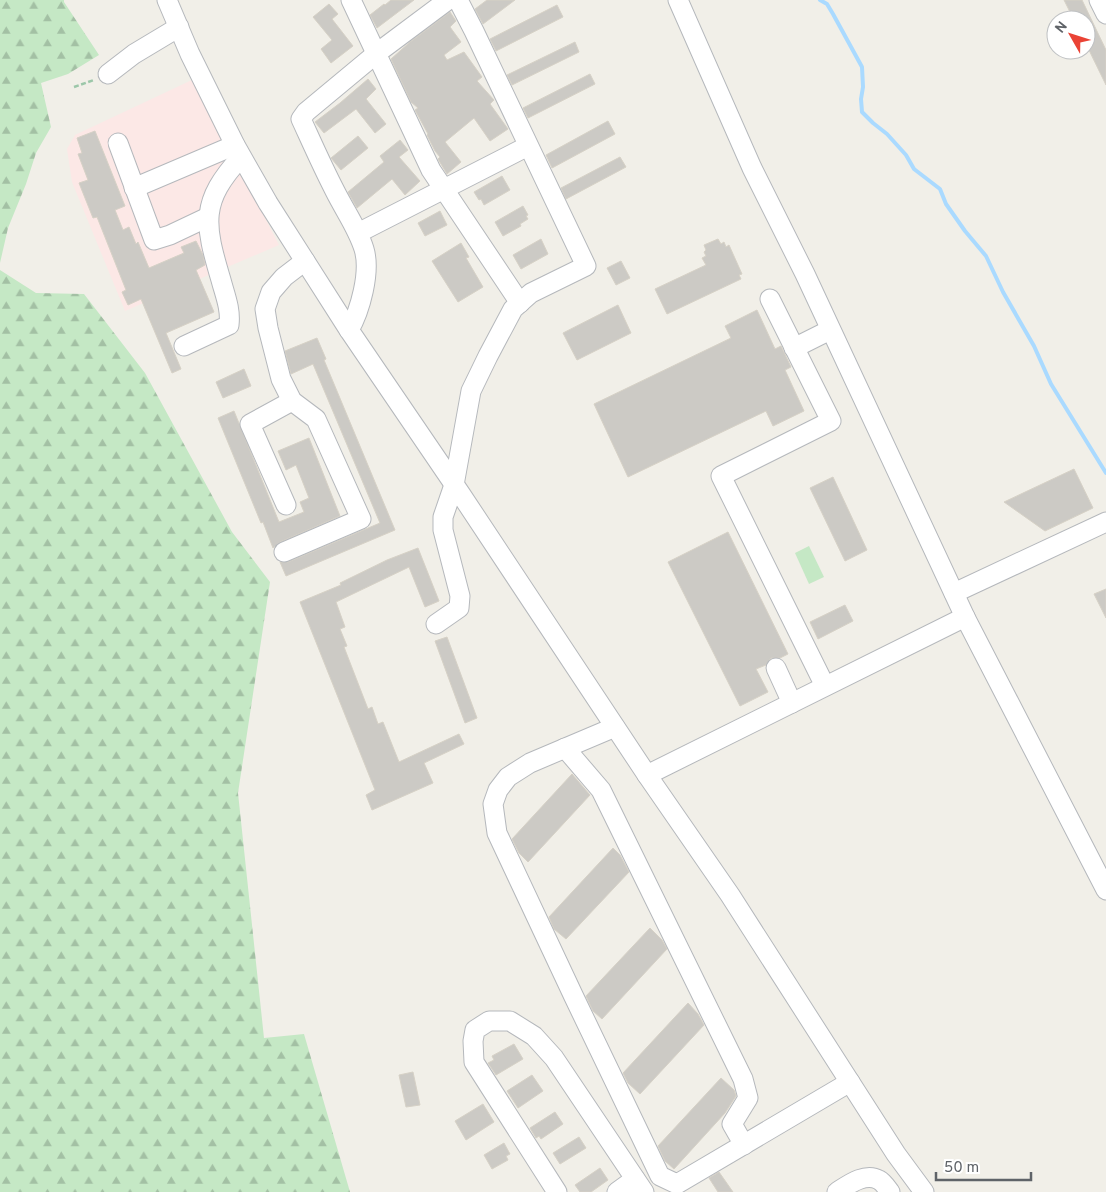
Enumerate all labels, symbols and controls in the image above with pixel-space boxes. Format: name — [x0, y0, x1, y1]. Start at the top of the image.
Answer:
north arrow — [1046, 10, 1096, 60]
text: N — [1052, 19, 1072, 37]
scale bar — [936, 1150, 1031, 1182]
text: 50 m — [944, 1159, 979, 1178]

